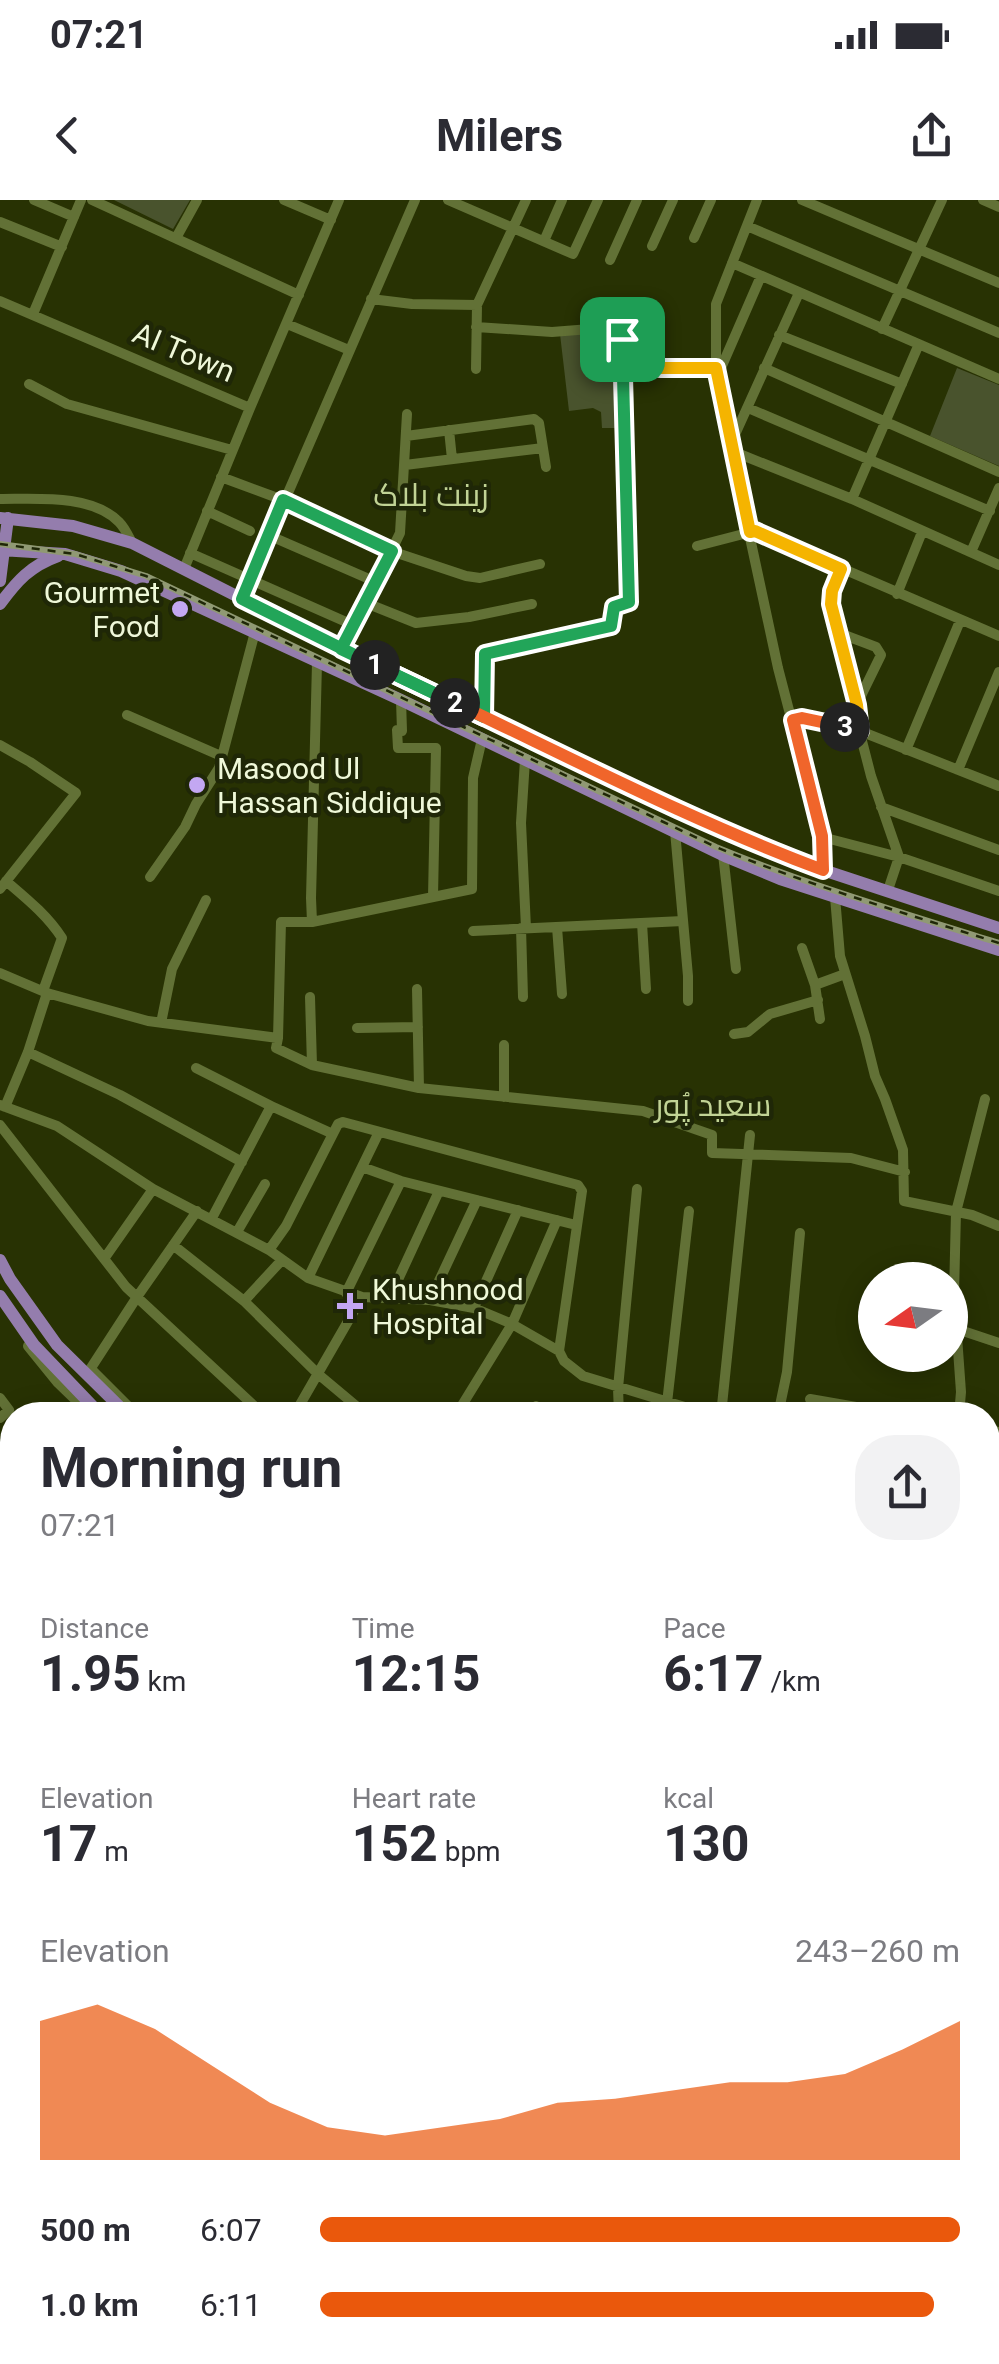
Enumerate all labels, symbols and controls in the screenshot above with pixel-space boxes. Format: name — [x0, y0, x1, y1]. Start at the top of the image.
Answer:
text: 07:21 — [50, 13, 148, 57]
icon: back — [40, 108, 95, 163]
icon: share — [904, 108, 959, 163]
text: Milers — [436, 109, 563, 162]
pin — [580, 297, 665, 382]
icon: arrive — [595, 312, 650, 367]
street label: AI Town — [128, 315, 240, 389]
district label: زینت بلاک — [373, 476, 489, 514]
place label: Gourmet Food — [44, 575, 160, 644]
marker: Gourmet Food — [169, 598, 191, 620]
pin: 1 — [350, 640, 400, 690]
text: 1 — [367, 648, 383, 681]
pin: 2 — [430, 678, 480, 728]
text: 2 — [447, 686, 463, 719]
pin: 3 — [820, 702, 870, 752]
text: 3 — [837, 710, 853, 743]
place label: Masood Ul Hassan Siddique — [217, 751, 442, 820]
marker: Masood Ul Hassan Siddique — [186, 774, 208, 796]
district label: سعید پُور — [653, 1086, 771, 1126]
north arrow — [858, 1262, 968, 1372]
map controls — [858, 1262, 968, 1372]
place label: Khushnood Hospital — [372, 1272, 524, 1341]
marker: Khushnood Hospital — [337, 1293, 363, 1319]
button: share — [855, 1435, 960, 1540]
text: Morning run — [40, 1436, 342, 1500]
text: 07:21 — [40, 1506, 120, 1544]
text: Distance — [40, 1612, 149, 1645]
text: Time — [352, 1612, 415, 1645]
text: Pace — [663, 1612, 726, 1645]
text: 1.95 — [40, 1645, 141, 1703]
text: 12:15 — [352, 1645, 481, 1703]
text: 6:17 — [663, 1645, 763, 1703]
text: km — [141, 1665, 186, 1698]
text: /km — [763, 1665, 821, 1698]
text: Elevation — [40, 1782, 153, 1815]
text: Heart rate — [352, 1782, 476, 1815]
text: kcal — [663, 1782, 714, 1815]
text: 17 — [40, 1815, 97, 1873]
text: 152 — [352, 1815, 438, 1873]
text: 130 — [663, 1815, 749, 1873]
text: m — [97, 1835, 129, 1868]
text: bpm — [438, 1835, 501, 1868]
text: Elevation — [40, 1932, 170, 1970]
text: 243–260 m — [795, 1932, 960, 1970]
text: 500 m — [40, 2211, 131, 2249]
text: 6:07 — [200, 2211, 262, 2249]
text: 1.0 km — [40, 2286, 139, 2324]
text: 6:11 — [200, 2286, 262, 2324]

